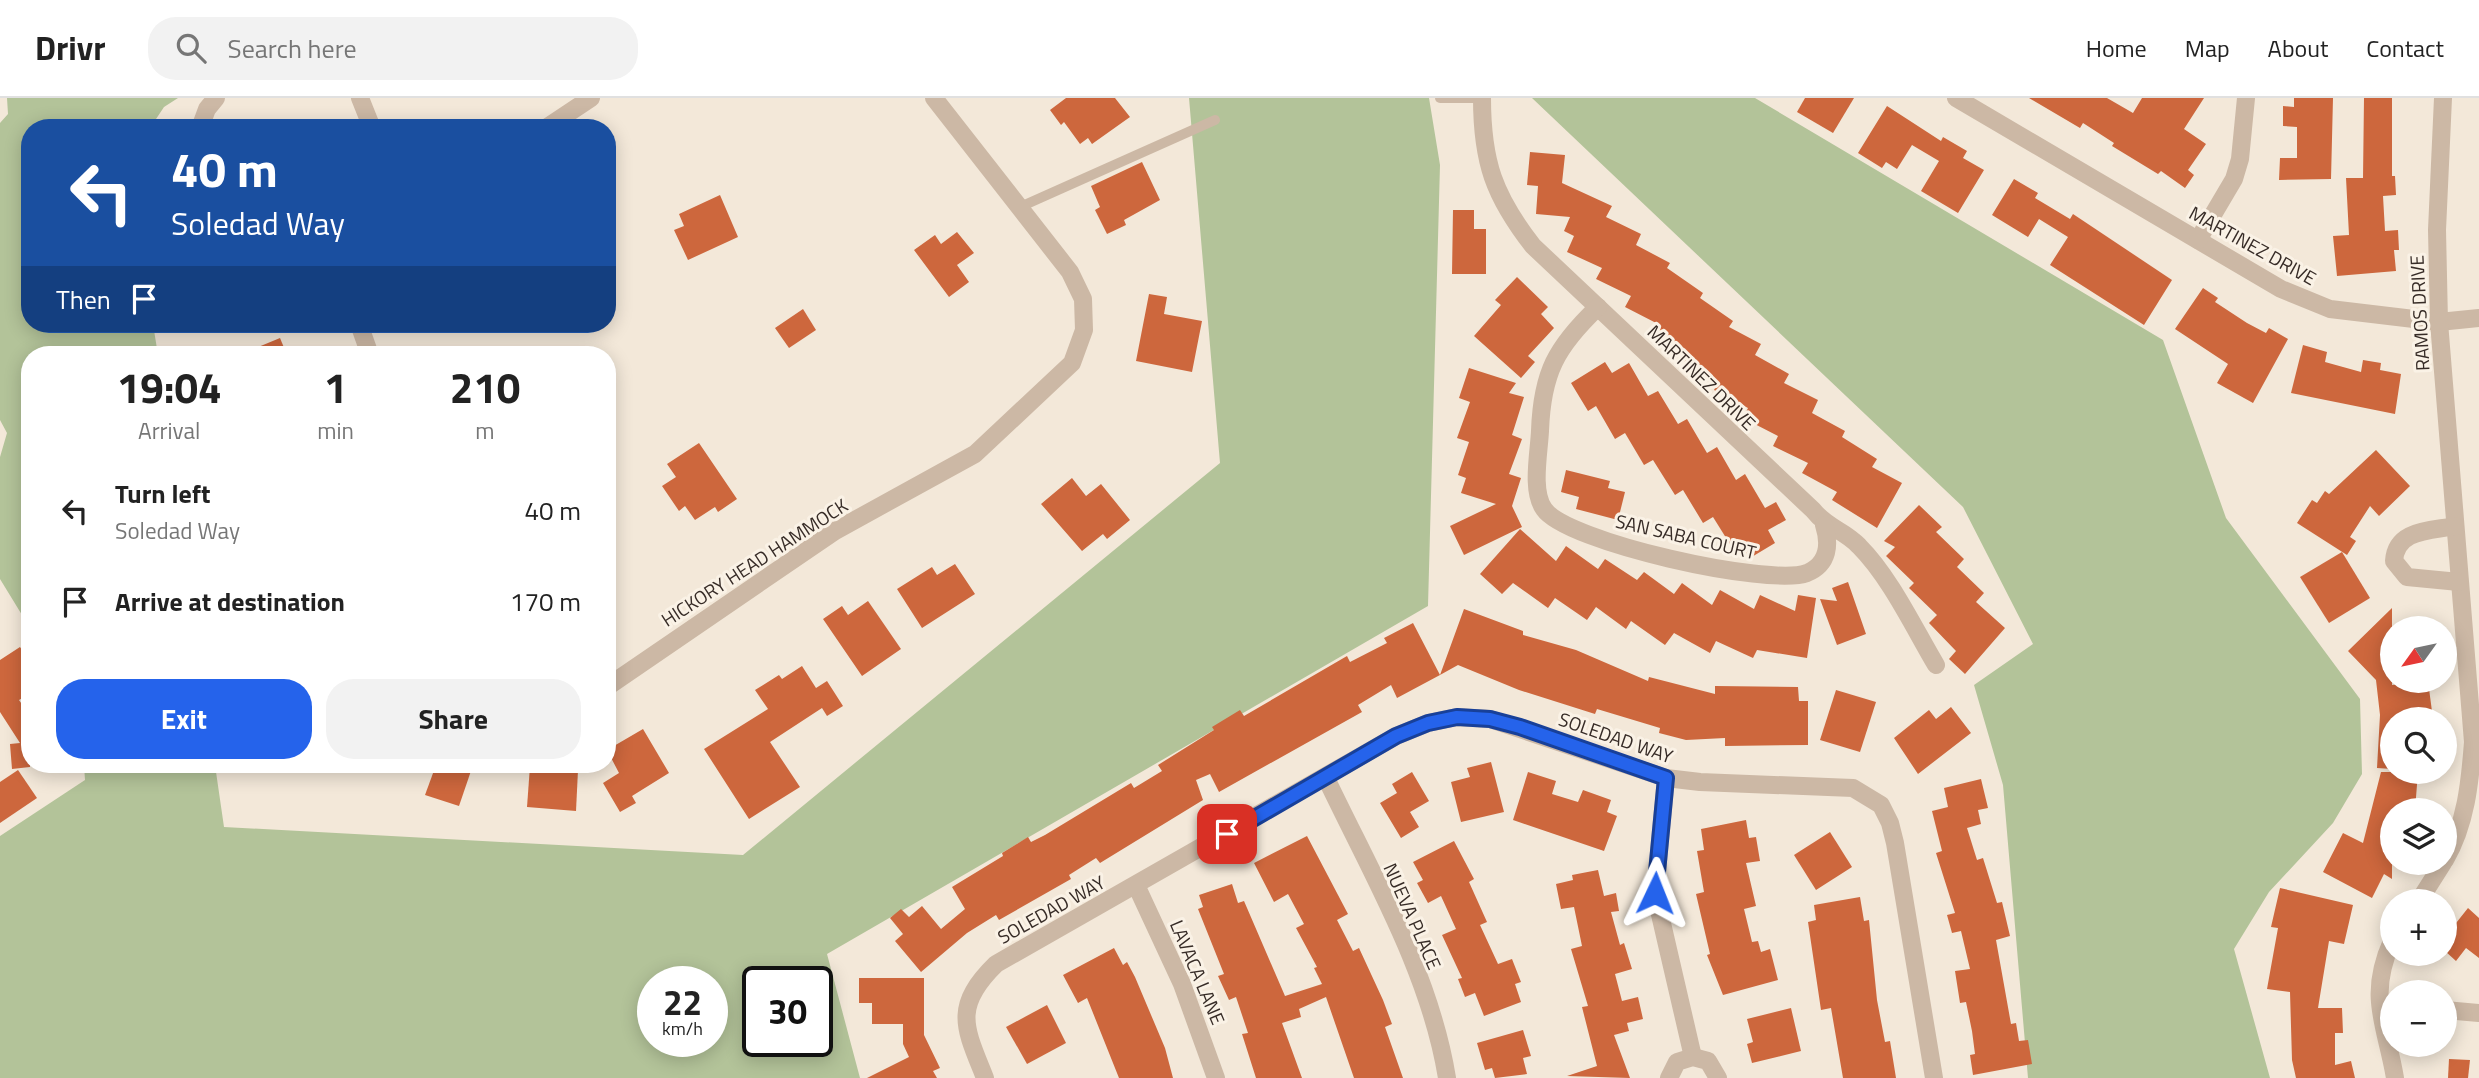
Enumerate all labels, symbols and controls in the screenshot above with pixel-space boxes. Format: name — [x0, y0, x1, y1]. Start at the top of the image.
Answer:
search box — [148, 17, 638, 80]
text: Drivr — [35, 23, 106, 73]
icon: search — [172, 29, 210, 67]
text: Search here — [228, 29, 357, 68]
text: Home — [2086, 30, 2147, 66]
text: Map — [2185, 30, 2230, 66]
text: About — [2268, 30, 2328, 66]
text: Contact — [2366, 30, 2444, 66]
text: 40 m — [171, 131, 278, 206]
icon: left — [56, 147, 147, 238]
street label: MARTINEZ DRIVE — [2184, 198, 2322, 292]
text: Soledad Way — [171, 199, 345, 247]
street label: RAMOS DRIVE — [2401, 254, 2437, 372]
text: Then — [56, 280, 111, 319]
icon: arrive — [125, 280, 163, 318]
street label: MARTINEZ DRIVE — [1641, 317, 1763, 437]
text: 19:04 — [117, 355, 222, 419]
text: 1 — [324, 355, 347, 419]
text: 210 — [450, 355, 520, 419]
text: Arrival — [138, 413, 200, 448]
text: min — [317, 413, 354, 448]
text: m — [475, 413, 495, 448]
text: Turn left — [115, 474, 210, 513]
text: 40 m — [524, 491, 581, 530]
street label: HICKORY HEAD HAMMOCK — [655, 491, 853, 633]
icon: left — [56, 492, 94, 530]
street label: SAN SABA COURT — [1613, 506, 1759, 566]
text: Soledad Way — [115, 513, 240, 548]
text: Arrive at destination — [115, 582, 345, 621]
text: 170 m — [510, 582, 581, 621]
icon: arrive — [56, 583, 94, 621]
north arrow — [2380, 616, 2457, 693]
map controls — [2380, 616, 2457, 1057]
button: Exit — [56, 679, 312, 759]
button: Share — [326, 679, 581, 759]
street label: SOLEDAD WAY — [1555, 704, 1678, 770]
button: search — [2380, 707, 2457, 784]
button: layers — [2380, 798, 2457, 875]
pin — [1197, 804, 1257, 864]
icon: arrive — [1208, 815, 1246, 853]
position arrow — [1618, 856, 1692, 930]
street label: NUEVA PLACE — [1377, 858, 1449, 974]
street label: SOLEDAD WAY — [992, 867, 1111, 951]
button: + — [2380, 889, 2457, 966]
street label: LAVACA LANE — [1163, 915, 1233, 1029]
speed limit sign: 30 — [742, 966, 833, 1057]
text: 22 — [663, 975, 702, 1029]
button: − — [2380, 980, 2457, 1057]
text: km/h — [662, 1015, 703, 1042]

